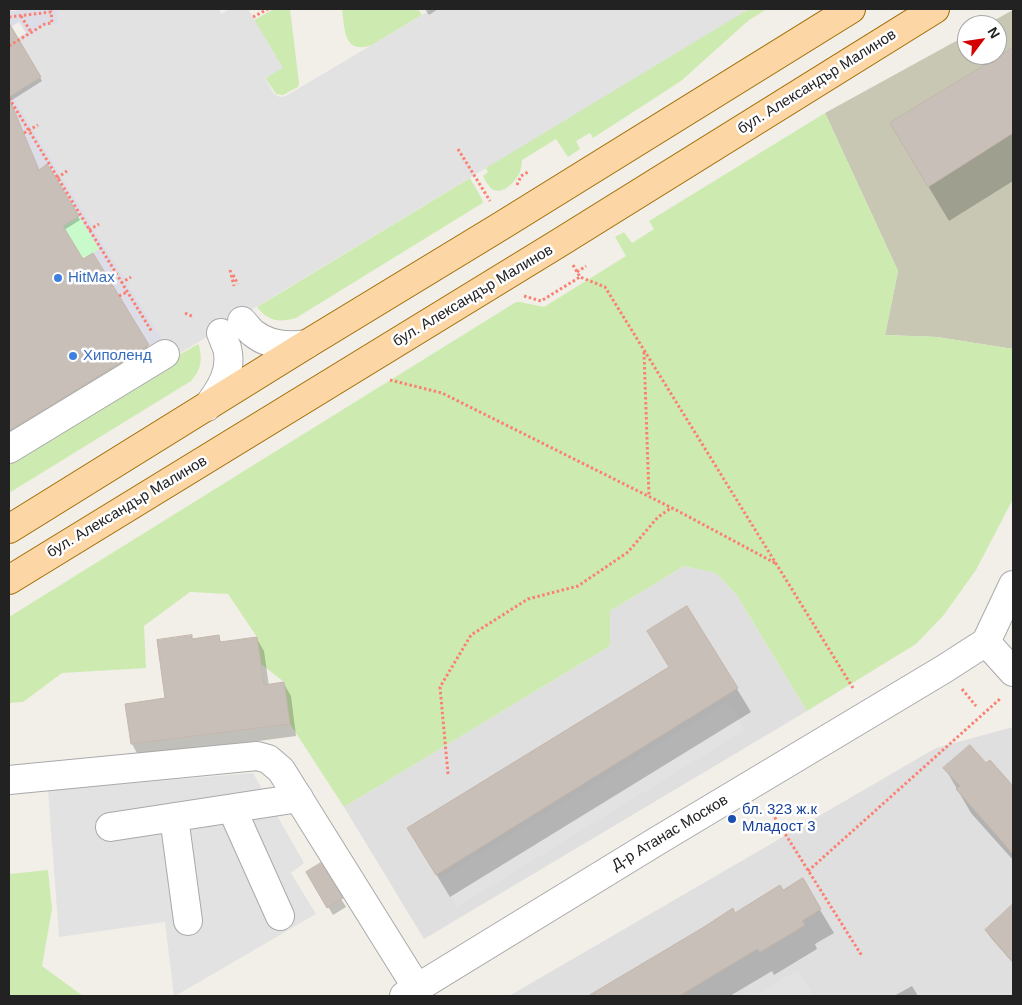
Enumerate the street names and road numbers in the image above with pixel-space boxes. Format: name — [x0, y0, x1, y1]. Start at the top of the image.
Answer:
street label: бул. Александър Малинов — [734, 26, 900, 138]
street label: бул. Александър Малинов — [390, 241, 556, 351]
street label: бул. Александър Малинов — [44, 452, 210, 562]
street label: Д-р Атанас Москов — [609, 791, 731, 875]

